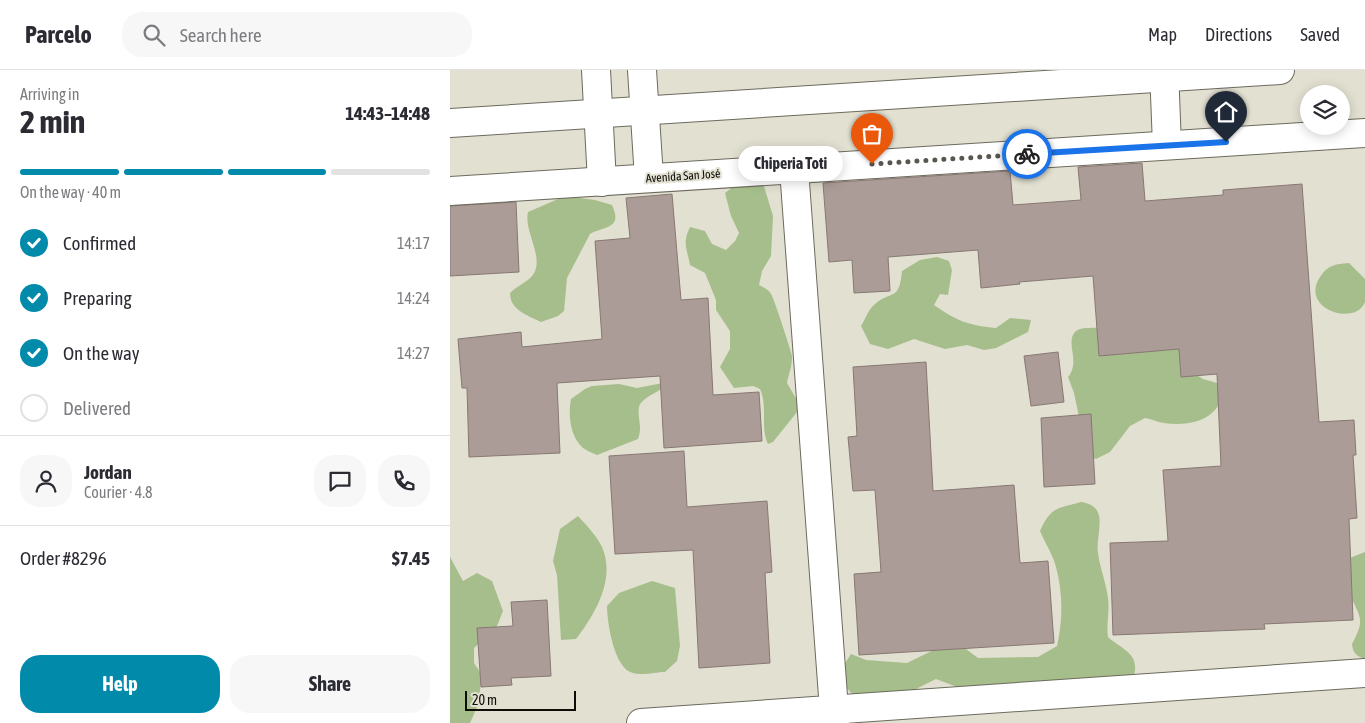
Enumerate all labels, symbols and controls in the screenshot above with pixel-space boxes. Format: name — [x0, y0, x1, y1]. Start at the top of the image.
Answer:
search box — [122, 12, 472, 57]
text: Parcelo — [25, 21, 92, 48]
icon: search — [140, 21, 168, 49]
text: Search here — [180, 24, 262, 46]
text: Map — [1148, 24, 1177, 45]
text: Directions — [1205, 24, 1272, 45]
text: Saved — [1300, 24, 1340, 45]
text: Arriving in — [20, 85, 80, 103]
map controls — [1300, 85, 1350, 135]
button: layers — [1300, 85, 1350, 135]
pin — [1205, 91, 1247, 142]
icon: home — [1212, 98, 1240, 126]
text: 14:43–14:48 — [345, 102, 430, 124]
text: 2 min — [20, 103, 85, 140]
pin — [851, 113, 893, 164]
icon: bag — [858, 120, 886, 148]
courier — [1002, 129, 1052, 179]
icon: bike — [1013, 140, 1041, 168]
callout: Chiperia Toti — [737, 146, 842, 182]
text: Chiperia Toti — [754, 154, 827, 172]
street label: Avenida San José — [645, 166, 721, 186]
text: On the way · 40 m — [20, 183, 121, 201]
icon: check — [20, 229, 48, 257]
text: Confirmed — [63, 232, 136, 254]
text: 14:17 — [397, 234, 430, 252]
icon: check — [20, 284, 48, 312]
text: Preparing — [63, 287, 132, 309]
text: 14:24 — [397, 289, 430, 307]
icon: check — [20, 339, 48, 367]
text: On the way — [63, 342, 140, 364]
text: 14:27 — [397, 344, 430, 362]
text: Delivered — [63, 397, 131, 419]
button: person — [20, 455, 72, 507]
button: chat — [314, 455, 366, 507]
button: phone — [378, 455, 430, 507]
text: Jordan — [84, 461, 132, 483]
text: Courier · 4.8 — [84, 483, 153, 501]
text: Order #8296 — [20, 547, 107, 569]
text: $7.45 — [392, 547, 430, 569]
button: Help — [20, 655, 220, 713]
button: Share — [230, 655, 430, 713]
scale bar — [465, 688, 576, 711]
text: 20 m — [472, 692, 497, 708]

